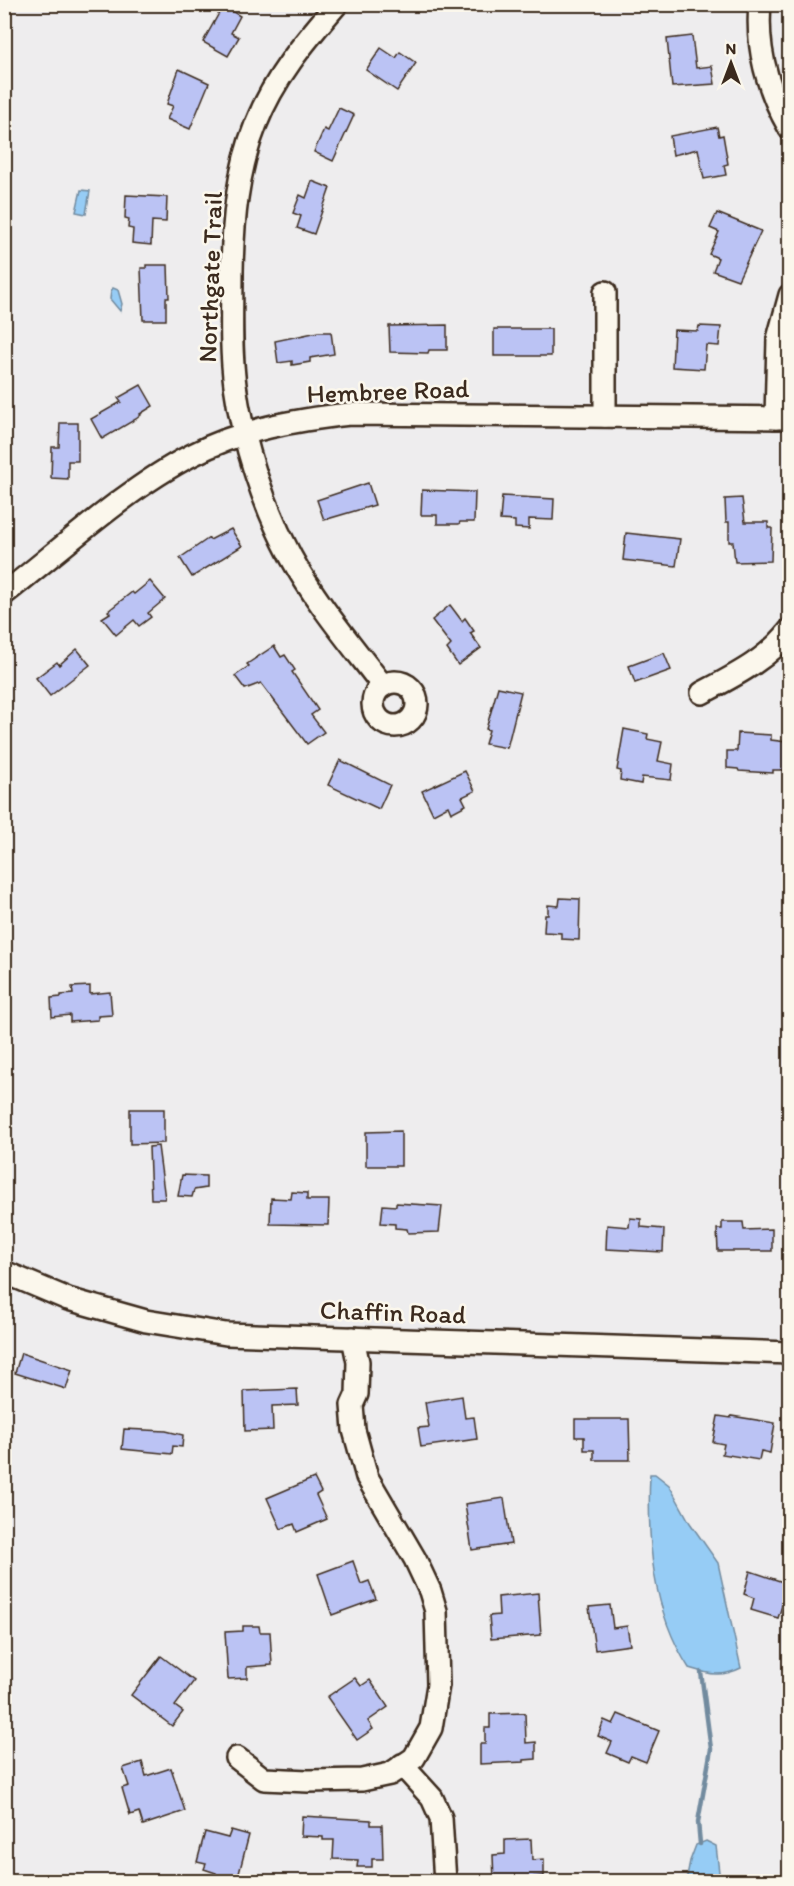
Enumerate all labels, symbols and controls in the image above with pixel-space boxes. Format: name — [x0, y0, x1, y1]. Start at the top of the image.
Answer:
north arrow — [701, 33, 761, 93]
text: N — [726, 39, 736, 58]
street label: Northgate Trail — [191, 191, 229, 363]
street label: Hembree Road — [306, 372, 471, 410]
street label: Chaffin Road — [319, 1293, 467, 1331]

